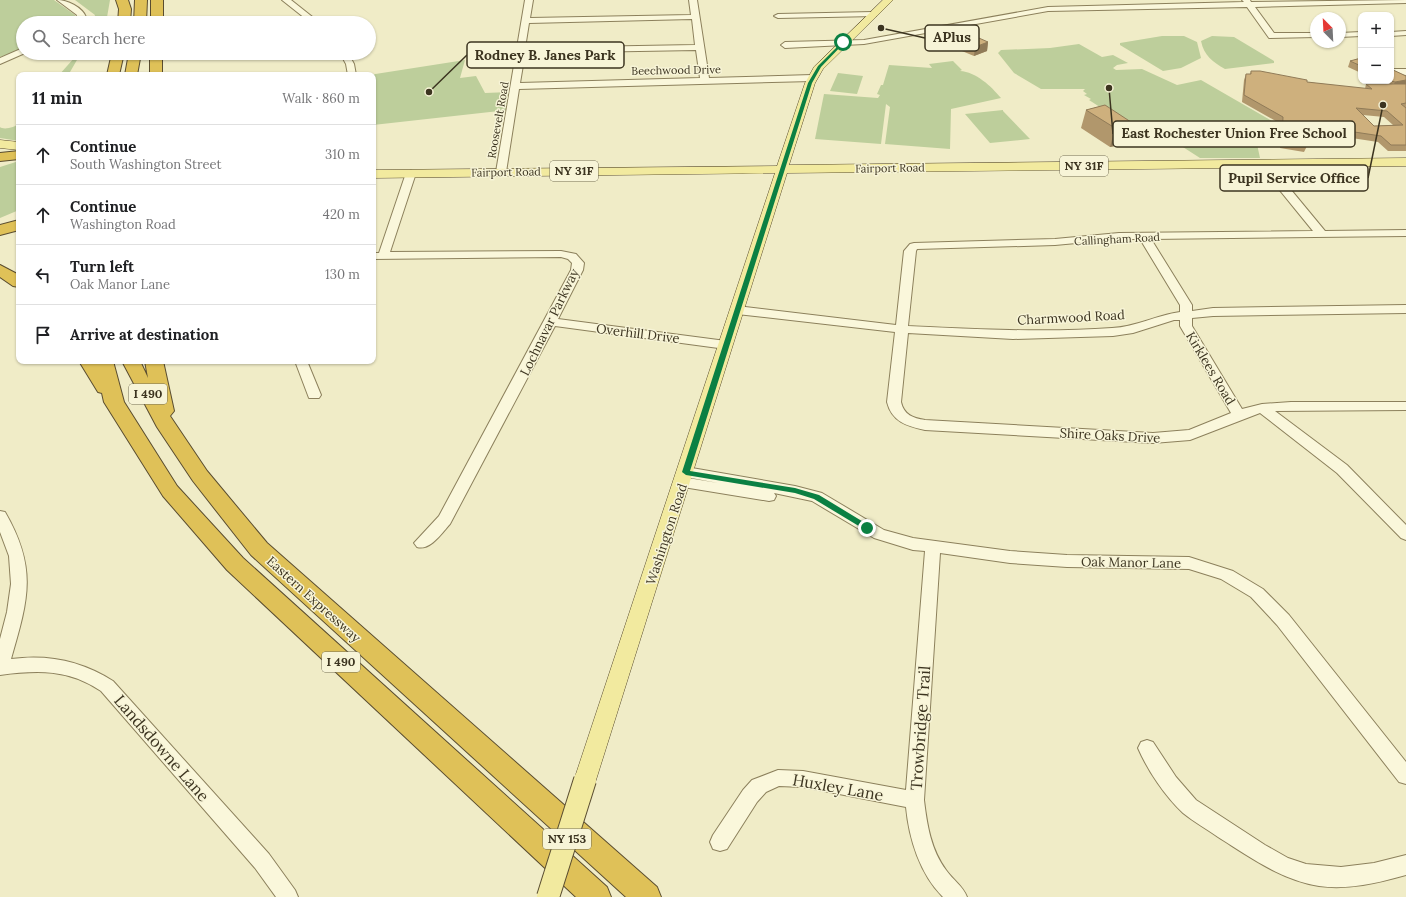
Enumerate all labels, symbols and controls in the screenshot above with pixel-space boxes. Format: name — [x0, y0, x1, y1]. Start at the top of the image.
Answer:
north arrow — [1310, 12, 1346, 48]
map controls — [1358, 12, 1394, 84]
button: + — [1358, 12, 1394, 48]
search box — [16, 16, 376, 60]
callout: APlus — [925, 25, 979, 51]
icon: search — [30, 27, 52, 49]
text: APlus — [933, 28, 971, 46]
text: Search here — [62, 29, 145, 48]
route start — [834, 33, 852, 51]
callout: Rodney B. Janes Park — [467, 42, 624, 68]
text: Rodney B. Janes Park — [475, 46, 616, 64]
button: − — [1358, 48, 1394, 84]
street label: Beechwood Drive — [631, 62, 721, 78]
street label: Roosevelt Road — [484, 80, 512, 160]
text: 11 min — [32, 87, 82, 109]
text: Walk · 860 m — [282, 90, 360, 107]
callout: East Rochester Union Free School — [1113, 121, 1355, 147]
text: East Rochester Union Free School — [1121, 124, 1347, 142]
text: Continue — [70, 137, 136, 156]
icon: ahead — [32, 144, 54, 166]
text: 310 m — [325, 146, 360, 163]
text: South Washington Street — [70, 156, 221, 173]
road number: NY 31F — [1060, 156, 1108, 176]
street label: Fairport Road — [855, 160, 925, 176]
road number: NY 31F — [550, 161, 598, 181]
street label: Fairport Road — [471, 164, 541, 180]
callout: Pupil Service Office — [1220, 165, 1368, 191]
text: Pupil Service Office — [1228, 169, 1360, 187]
text: Continue — [70, 197, 136, 216]
icon: ahead — [32, 204, 54, 226]
text: 420 m — [323, 206, 360, 223]
text: Washington Road — [70, 216, 176, 233]
street label: Callingham Road — [1074, 230, 1161, 248]
text: Turn left — [70, 257, 134, 276]
icon: left — [32, 264, 54, 286]
text: 130 m — [325, 266, 360, 283]
street label: Lochnavar Parkway — [516, 266, 583, 379]
text: Oak Manor Lane — [70, 276, 170, 293]
street label: Charmwood Road — [1017, 306, 1125, 329]
street label: Overhill Drive — [595, 320, 681, 347]
icon: arrive — [32, 324, 54, 346]
text: Arrive at destination — [70, 325, 219, 344]
street label: Kirklees Road — [1182, 329, 1239, 408]
road number: I 490 — [129, 384, 167, 404]
street label: Shire Oaks Drive — [1059, 424, 1161, 447]
street label: Washington Road — [642, 481, 691, 587]
route end — [858, 519, 876, 537]
street label: Eastern Expressway — [263, 553, 364, 646]
street label: Oak Manor Lane — [1081, 553, 1181, 572]
road number: I 490 — [322, 652, 360, 672]
street label: Trowbridge Trail — [906, 665, 934, 791]
street label: Landsdowne Lane — [110, 691, 214, 806]
street label: Huxley Lane — [791, 769, 885, 805]
road number: NY 153 — [543, 829, 591, 849]

